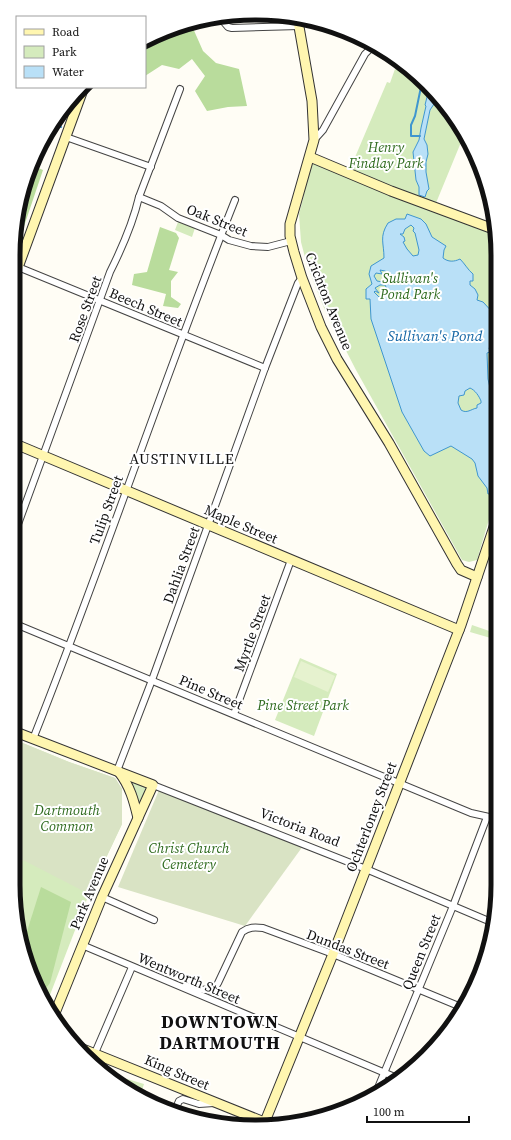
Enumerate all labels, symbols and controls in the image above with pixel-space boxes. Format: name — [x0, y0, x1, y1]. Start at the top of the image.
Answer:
legend — [16, 16, 146, 88]
text: Road — [52, 24, 79, 40]
text: Park — [52, 44, 77, 60]
text: Water — [52, 64, 84, 80]
park label: Henry Findlay Park — [348, 137, 424, 173]
street label: Oak Street — [184, 199, 251, 241]
street label: Crichton Avenue — [300, 249, 358, 353]
park label: Sullivan's Pond Park — [379, 268, 440, 304]
street label: Rose Street — [64, 273, 106, 345]
street label: Beech Street — [106, 283, 186, 332]
water label: Sullivan's Pond — [387, 325, 483, 346]
district label: AUSTINVILLE — [129, 448, 235, 469]
street label: Tulip Street — [84, 472, 128, 547]
street label: Maple Street — [201, 500, 281, 549]
street label: Dahlia Street — [158, 523, 204, 606]
street label: Myrtle Street — [229, 591, 275, 674]
street label: Pine Street — [176, 670, 246, 715]
park label: Pine Street Park — [256, 695, 349, 715]
street label: Ochterloney Street — [341, 759, 401, 875]
park label: Dartmouth Common — [33, 800, 100, 836]
street label: Victoria Road — [257, 803, 343, 851]
park label: Christ Church Cemetery — [149, 838, 230, 874]
street label: Park Avenue — [65, 853, 113, 933]
street label: Queen Street — [397, 911, 445, 993]
street label: Dundas Street — [304, 924, 393, 974]
street label: Wentworth Street — [135, 947, 244, 1009]
district label: DOWNTOWN DARTMOUTH — [159, 1009, 281, 1055]
street label: King Street — [141, 1049, 213, 1095]
scale bar — [367, 1098, 469, 1124]
text: 100 m — [373, 1104, 405, 1120]

